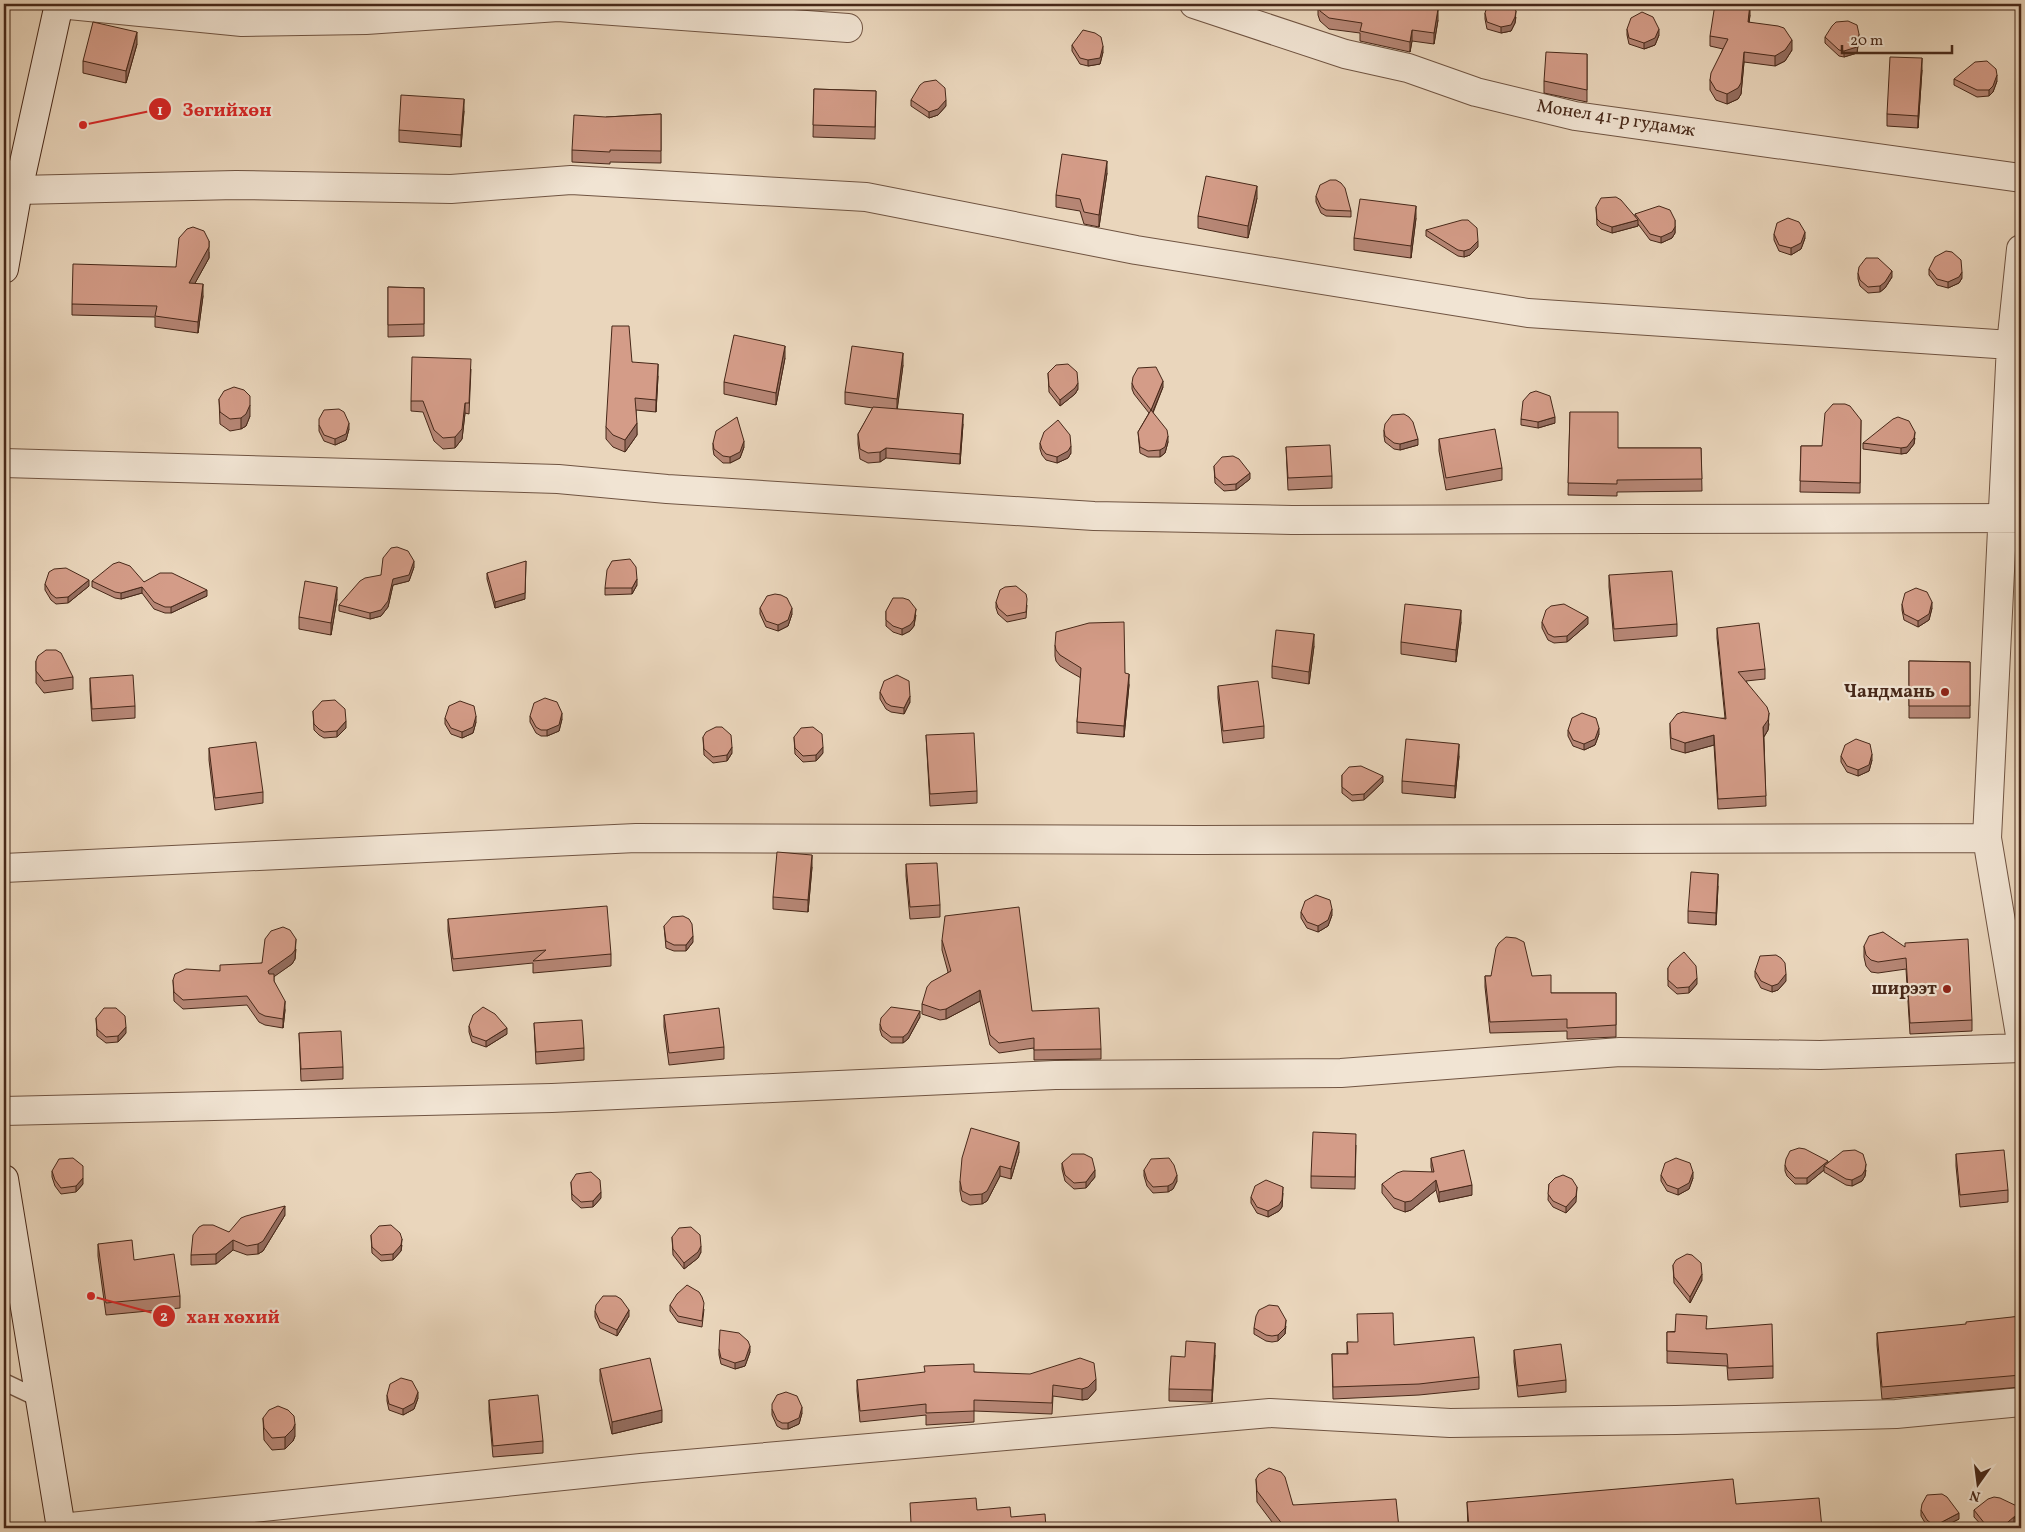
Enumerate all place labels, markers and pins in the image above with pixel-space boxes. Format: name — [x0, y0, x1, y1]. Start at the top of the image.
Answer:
callout: Зөгийхөн — [147, 92, 281, 126]
place label: Чандмань — [1844, 680, 1935, 705]
marker: Чандмань — [1939, 686, 1951, 698]
place label: ширээт — [1871, 977, 1937, 1002]
marker: ширээт — [1941, 983, 1953, 995]
callout: хан хөхий — [151, 1299, 289, 1333]

